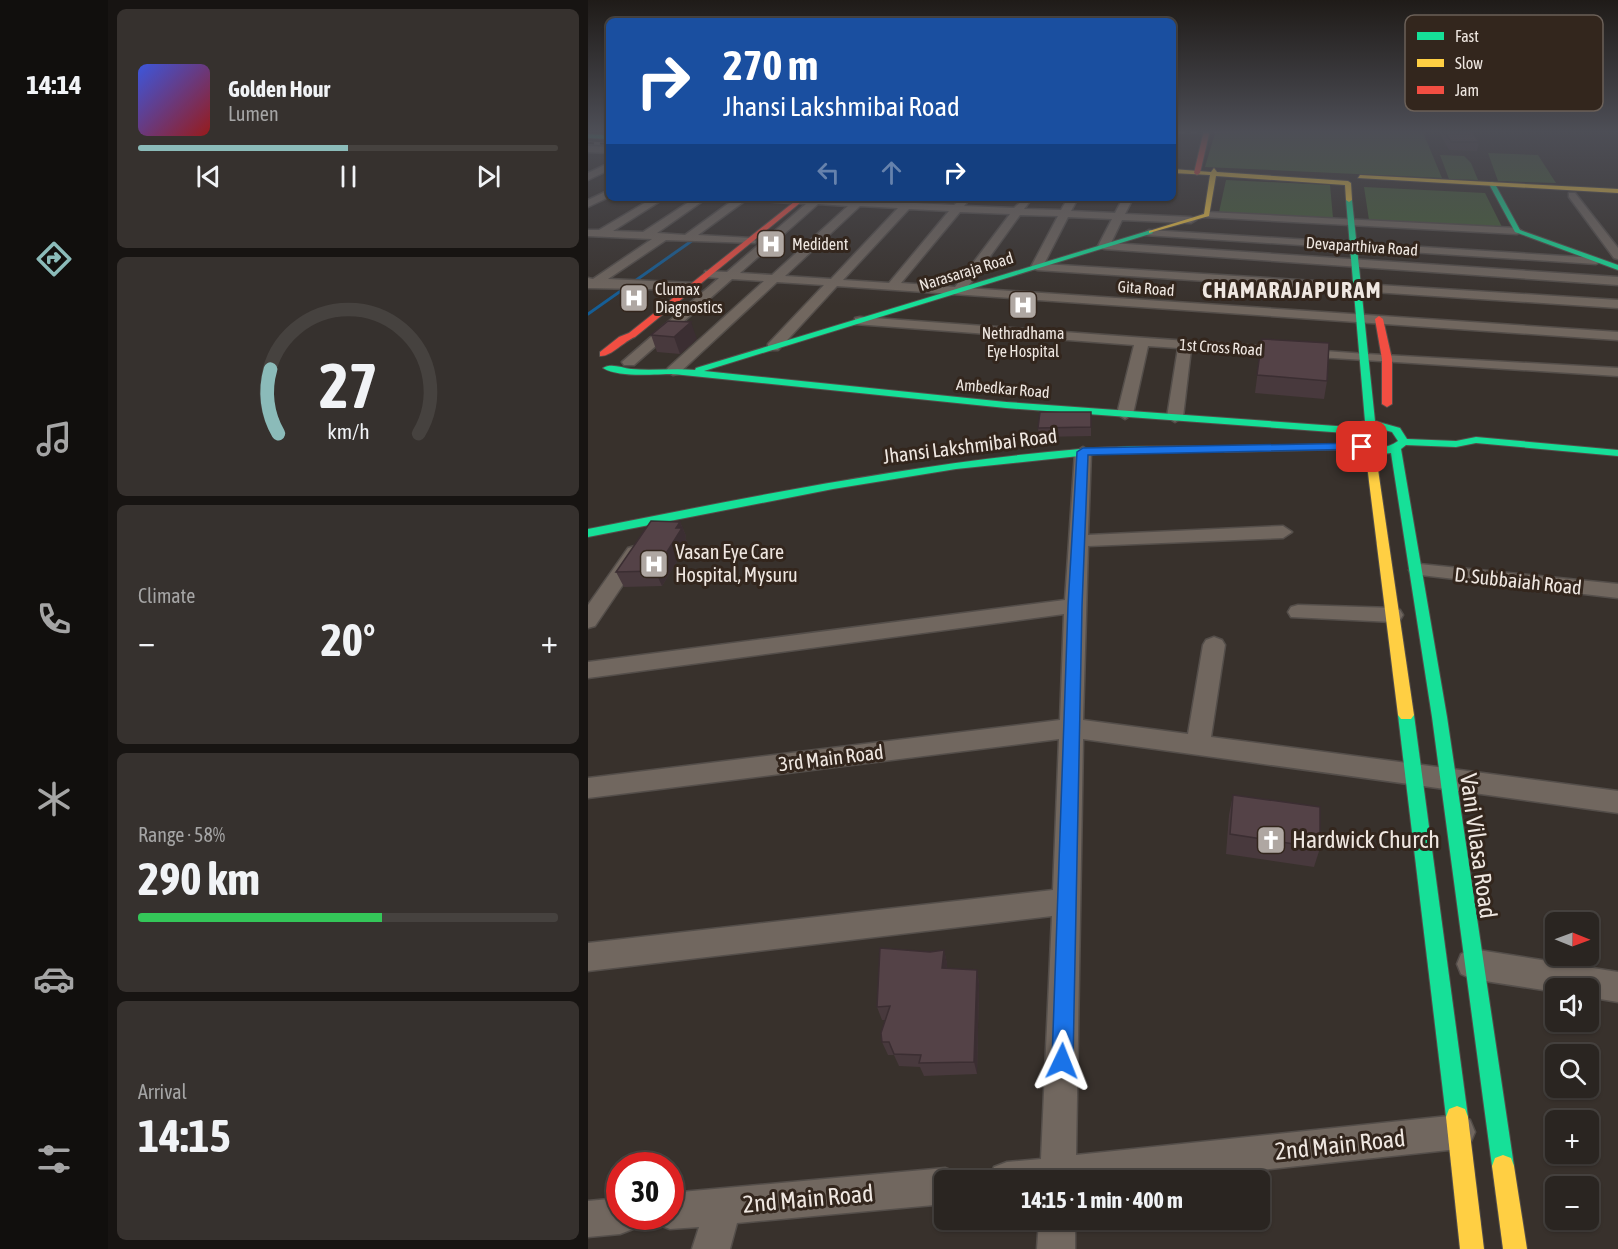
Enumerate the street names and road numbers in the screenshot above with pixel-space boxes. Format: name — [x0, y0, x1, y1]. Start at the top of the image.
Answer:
street label: Devaparthiva Road — [1305, 233, 1419, 260]
street label: Narasaraja Road — [917, 248, 1016, 295]
street label: Gita Road — [1117, 277, 1175, 299]
street label: 1st Cross Road — [1179, 335, 1263, 359]
street label: Ambedkar Road — [956, 375, 1050, 401]
street label: Jhansi Lakshmibai Road — [881, 423, 1058, 468]
street label: D. Subbaiah Road — [1453, 562, 1583, 599]
street label: 3rd Main Road — [777, 740, 885, 775]
street label: Vani Vilasa Road — [1455, 772, 1502, 920]
street label: 2nd Main Road — [1273, 1124, 1407, 1165]
street label: 2nd Main Road — [741, 1179, 874, 1218]

